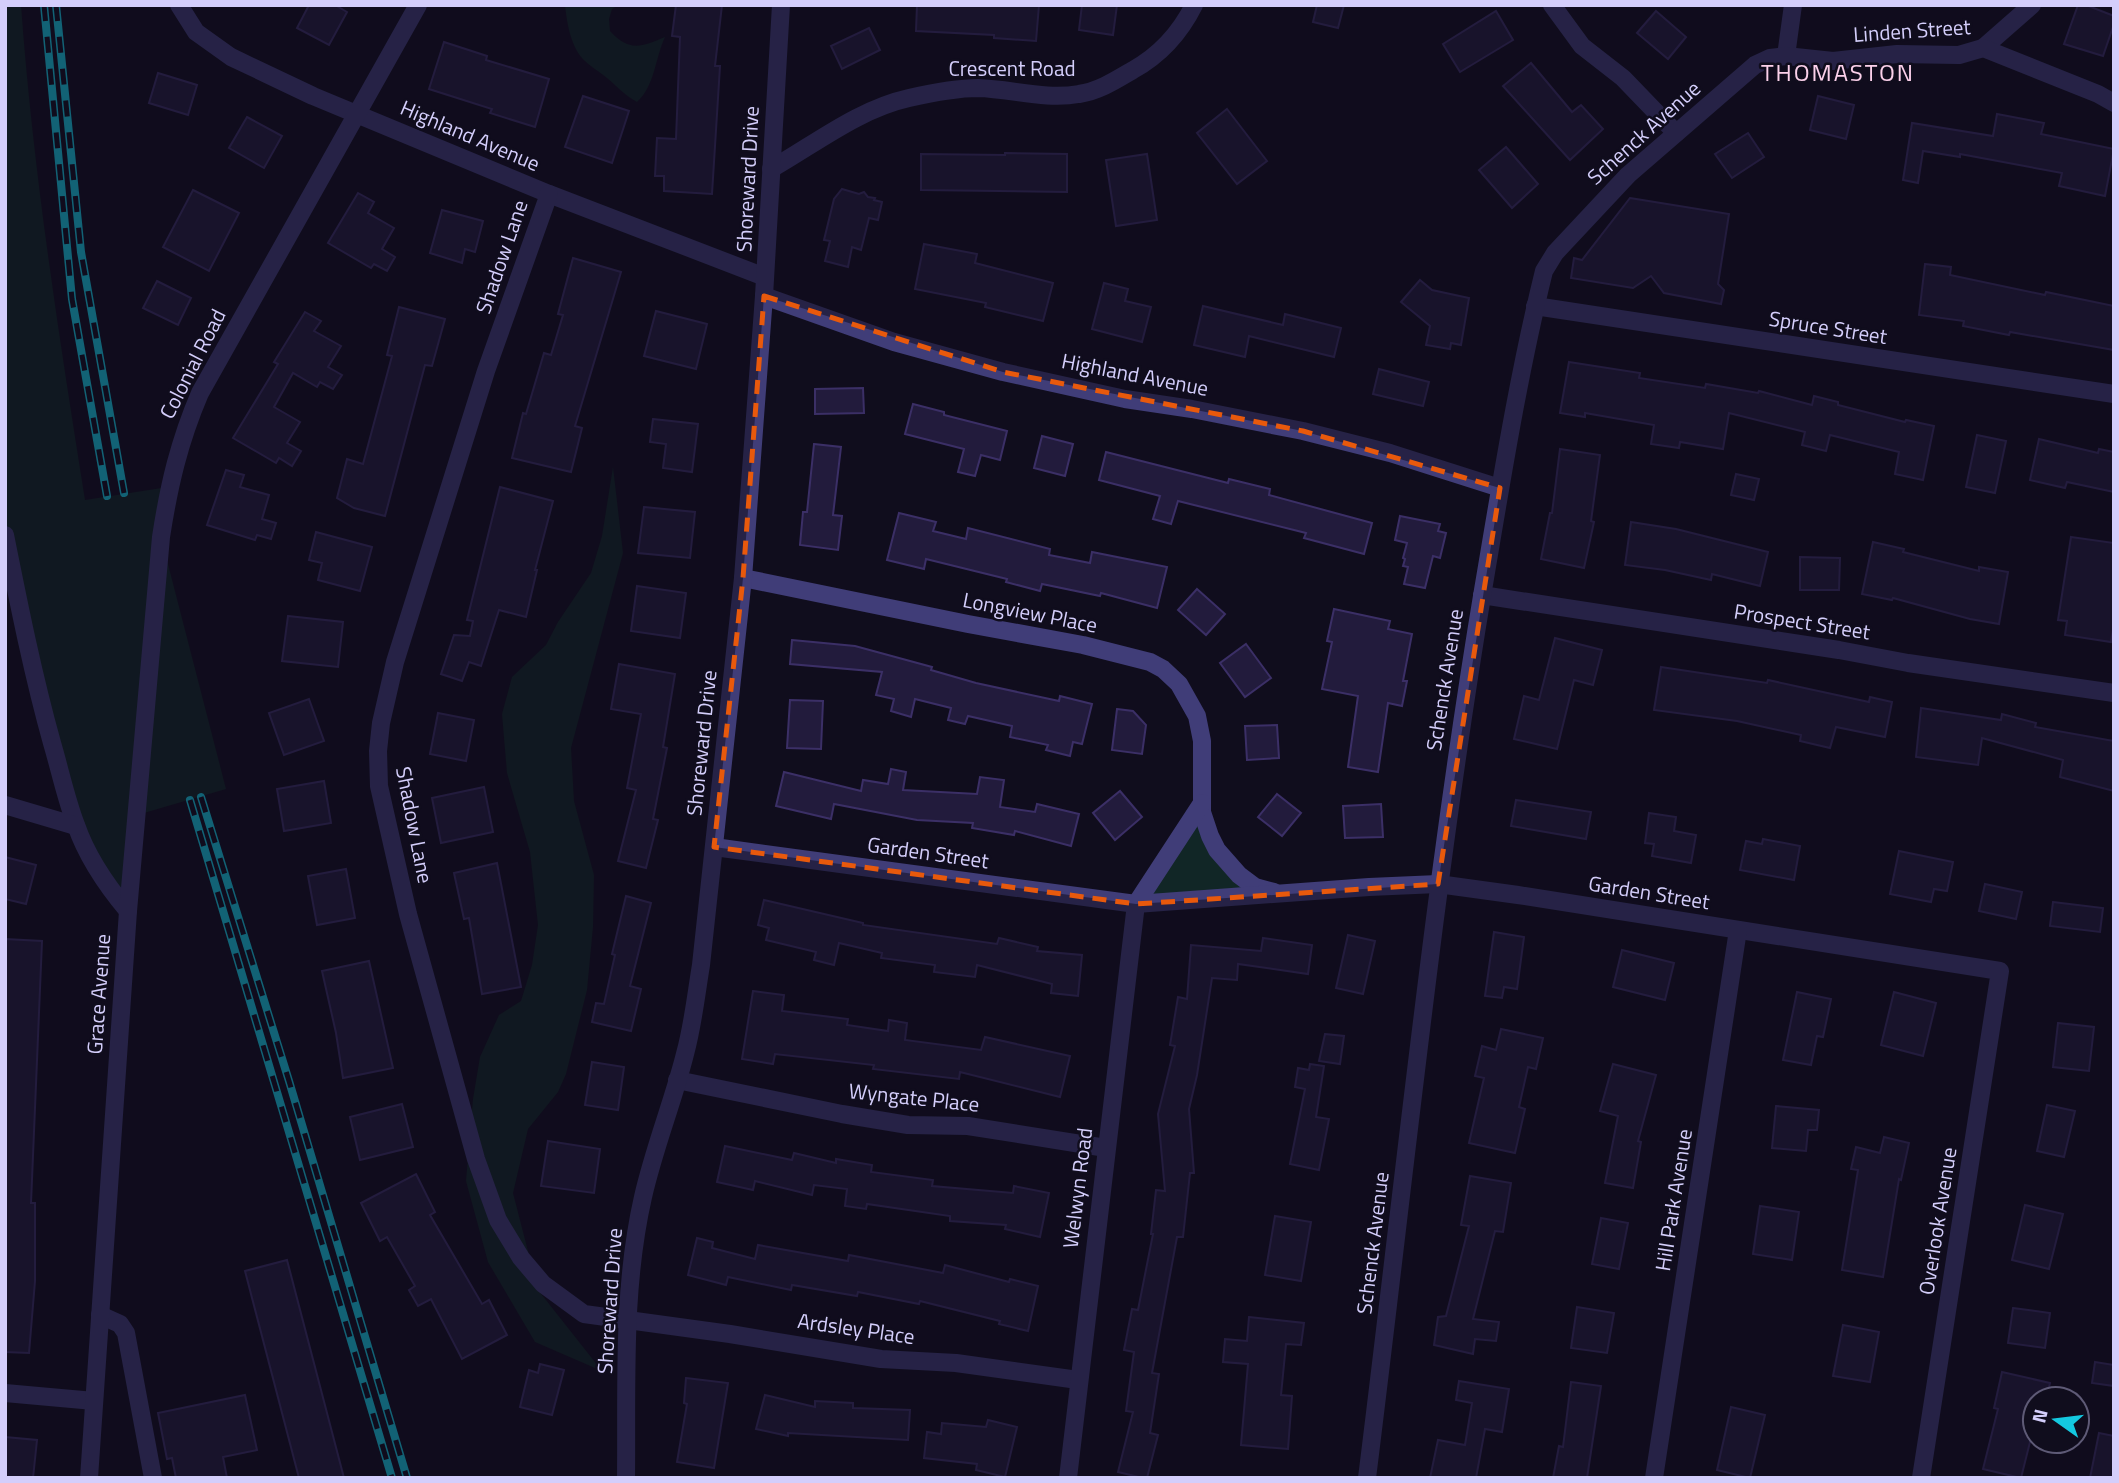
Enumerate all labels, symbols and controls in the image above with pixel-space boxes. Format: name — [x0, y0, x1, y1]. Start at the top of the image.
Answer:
street label: Linden Street — [1852, 10, 1972, 50]
street label: Crescent Road — [948, 52, 1076, 84]
district label: THOMASTON — [1761, 54, 1915, 90]
street label: Schenck Avenue — [1579, 72, 1707, 192]
street label: Highland Avenue — [396, 91, 545, 179]
street label: Shoreward Drive — [727, 105, 767, 253]
street label: Shadow Lane — [467, 196, 535, 318]
street label: Spruce Street — [1767, 302, 1890, 352]
street label: Colonial Road — [151, 303, 234, 424]
street label: Highland Avenue — [1059, 344, 1211, 404]
street label: Longview Place — [960, 583, 1100, 641]
street label: Prospect Street — [1732, 594, 1873, 648]
street label: Schenck Avenue — [1417, 607, 1471, 753]
street label: Shoreward Drive — [677, 668, 725, 817]
street label: Shadow Lane — [388, 764, 442, 886]
street label: Garden Street — [865, 828, 991, 876]
street label: Garden Street — [1586, 867, 1713, 917]
street label: Grace Avenue — [78, 933, 118, 1055]
street label: Wyngate Place — [847, 1074, 981, 1120]
street label: Welwyn Road — [1054, 1126, 1100, 1250]
street label: Hill Park Avenue — [1646, 1126, 1700, 1273]
street label: Overlook Avenue — [1910, 1145, 1964, 1297]
street label: Schenck Avenue — [1347, 1170, 1397, 1316]
street label: Shoreward Drive — [588, 1227, 630, 1375]
street label: Ardsley Place — [796, 1304, 917, 1352]
north arrow — [2021, 1385, 2091, 1455]
text: N — [2023, 1406, 2055, 1426]

